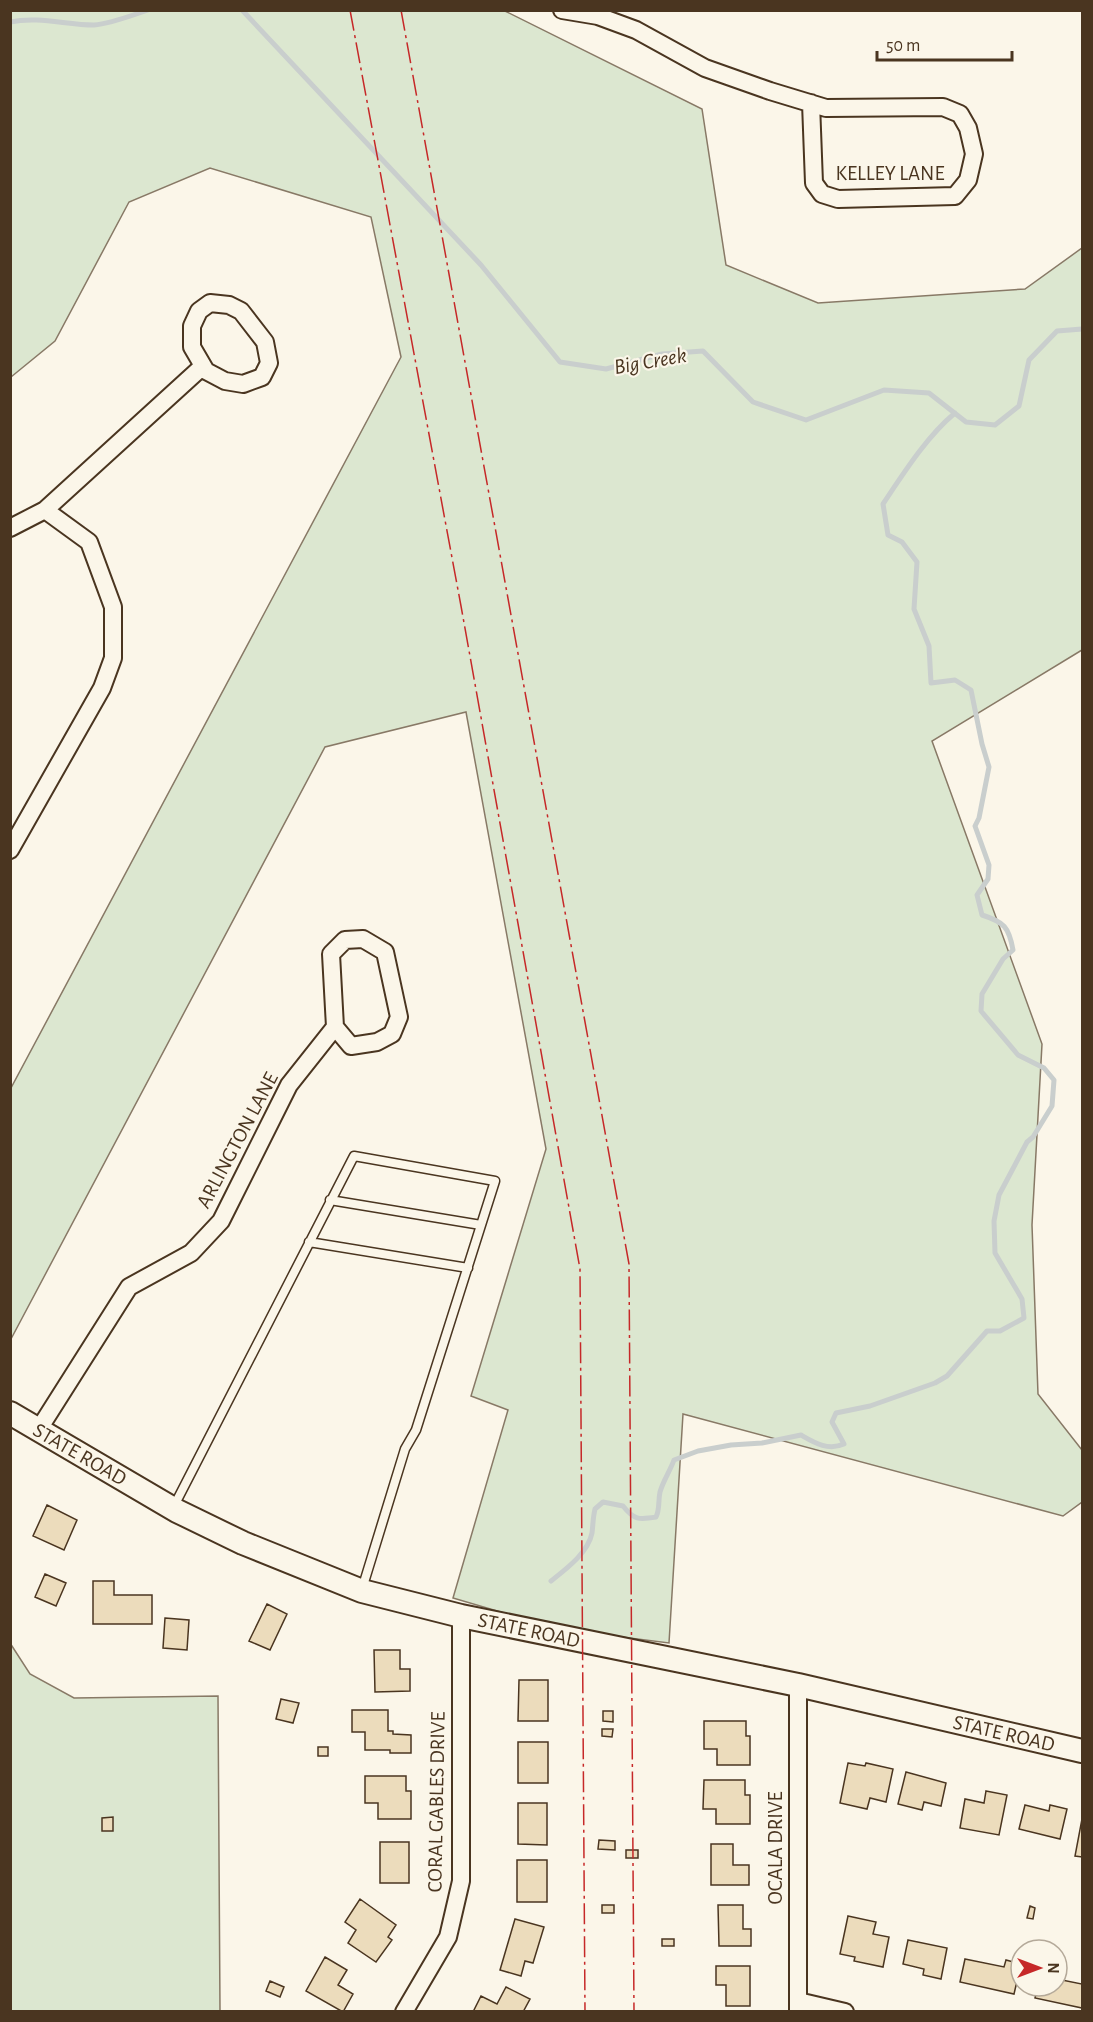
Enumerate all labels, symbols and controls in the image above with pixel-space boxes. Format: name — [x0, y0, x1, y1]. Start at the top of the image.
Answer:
scale bar — [877, 24, 1012, 62]
text: 50 m — [886, 37, 920, 55]
street label: KELLEY LANE — [835, 163, 945, 184]
water label: Big Creek — [612, 344, 688, 378]
street label: ARLINGTON LANE — [193, 1069, 282, 1212]
street label: STATE ROAD — [30, 1419, 130, 1489]
street label: STATE ROAD — [476, 1609, 582, 1652]
street label: CORAL GABLES DRIVE — [424, 1711, 449, 1893]
street label: STATE ROAD — [951, 1712, 1057, 1755]
street label: OCALA DRIVE — [765, 1791, 786, 1905]
north arrow — [1009, 1938, 1069, 1998]
text: N — [1045, 1962, 1061, 1974]

